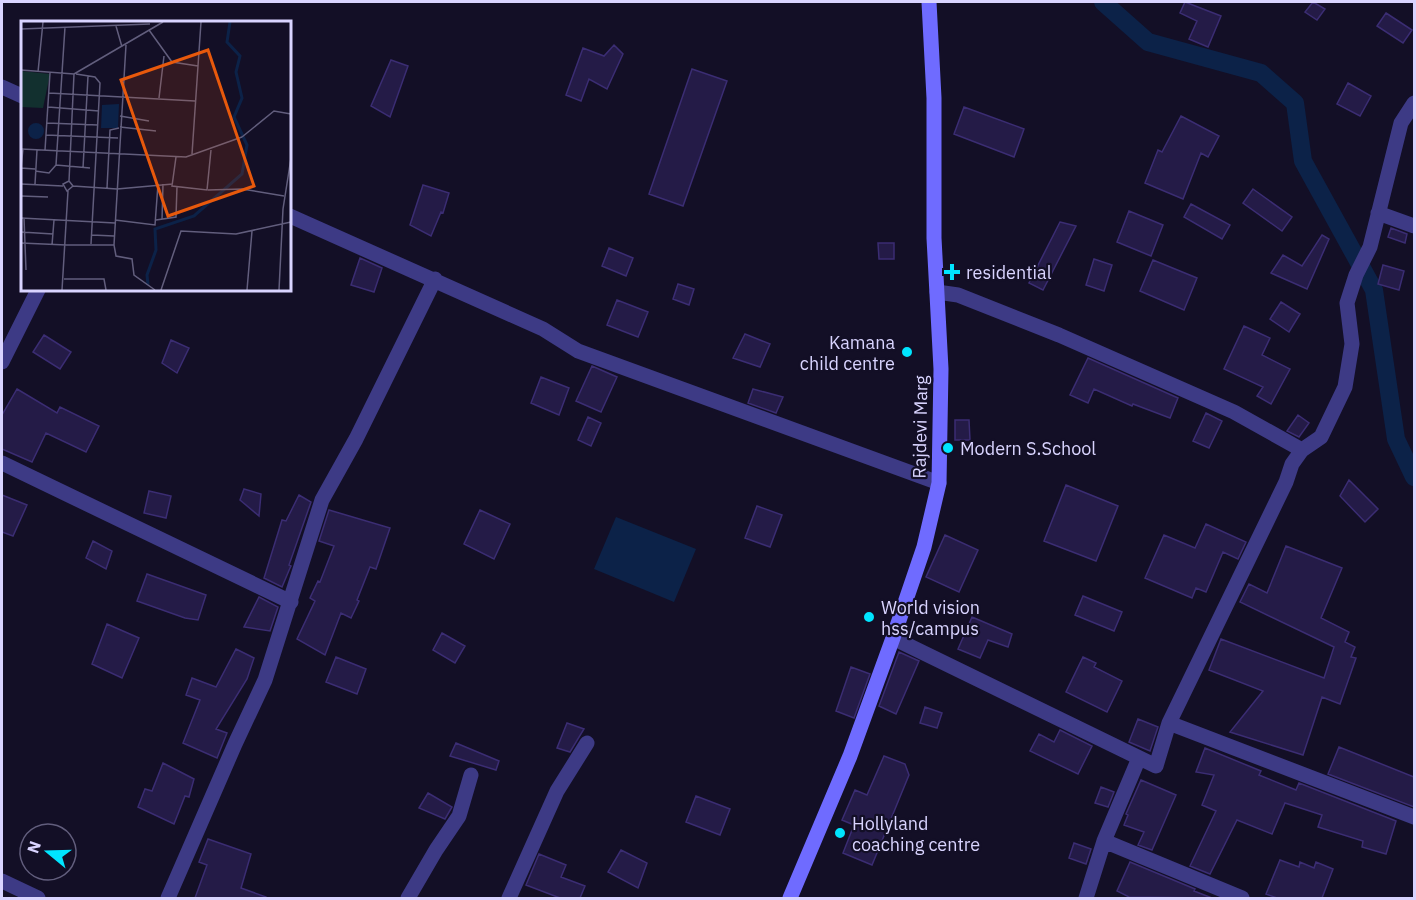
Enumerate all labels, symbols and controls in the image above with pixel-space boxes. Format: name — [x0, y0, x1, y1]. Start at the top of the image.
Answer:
inset map — [21, 21, 291, 291]
place label: residential — [966, 261, 1052, 284]
marker: residential — [943, 263, 961, 281]
place label: Kamana child centre — [800, 331, 895, 375]
marker: Kamana child centre — [900, 345, 914, 359]
street label: Rajdevi Marg — [908, 375, 932, 479]
place label: Modern S.School — [960, 437, 1096, 460]
marker: Modern S.School — [941, 441, 955, 455]
place label: World vision hss/campus — [881, 596, 980, 640]
marker: World vision hss/campus — [862, 610, 876, 624]
place label: Hollyland coaching centre — [852, 812, 980, 856]
north arrow — [18, 822, 78, 882]
marker: Hollyland coaching centre — [833, 826, 847, 840]
text: N — [22, 838, 45, 856]

